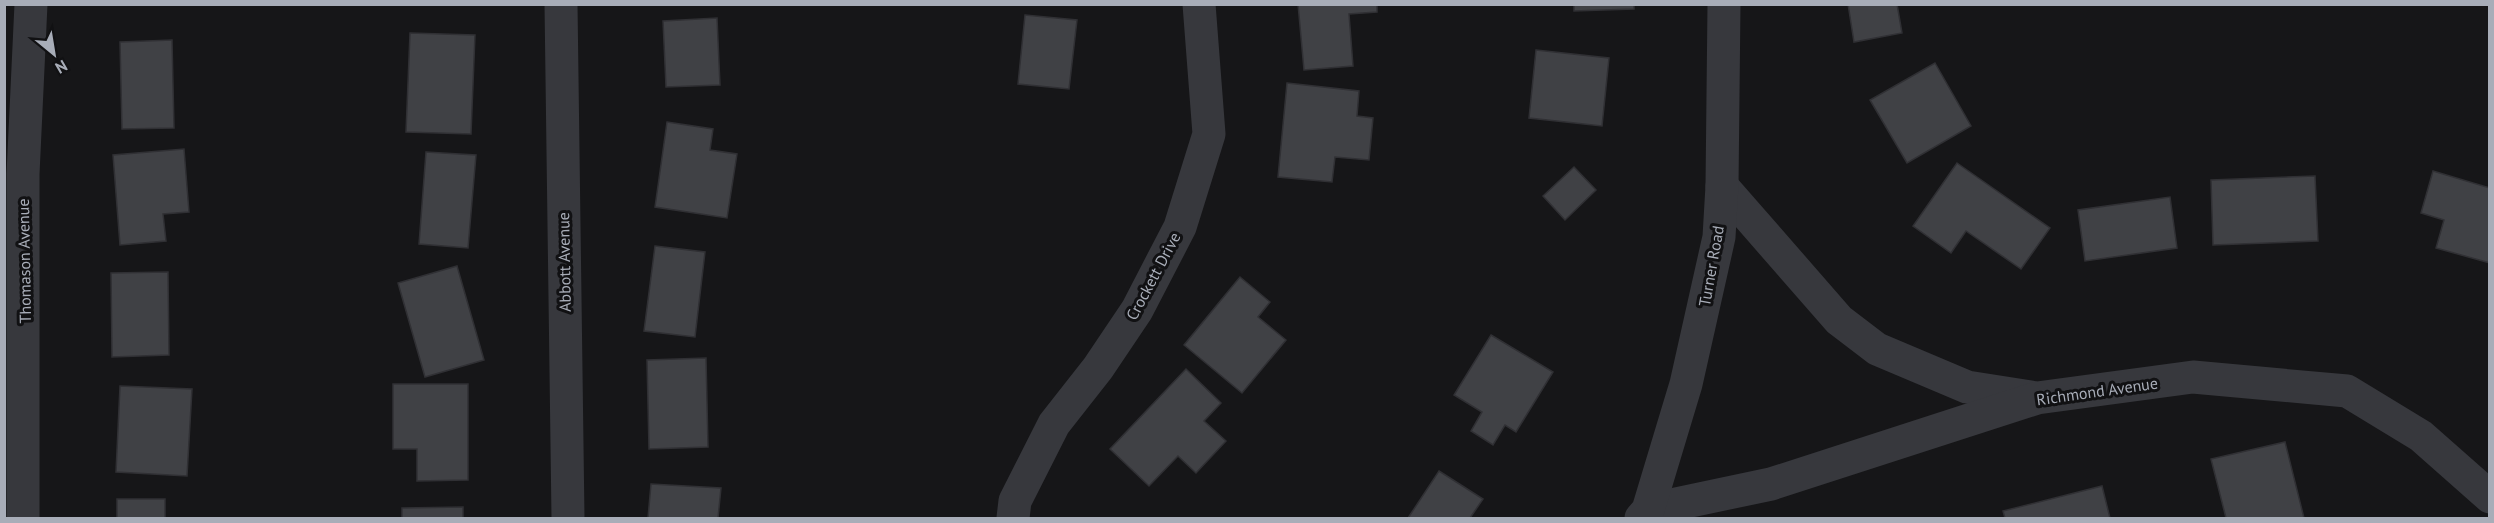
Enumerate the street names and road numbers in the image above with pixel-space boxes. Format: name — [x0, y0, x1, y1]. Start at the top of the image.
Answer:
street label: Thomason Avenue — [13, 198, 35, 324]
street label: Abbott Avenue — [553, 212, 575, 312]
street label: Turner Road — [1694, 224, 1728, 308]
street label: Crockett Drive — [1121, 229, 1185, 323]
street label: Richmond Avenue — [2035, 373, 2159, 409]

